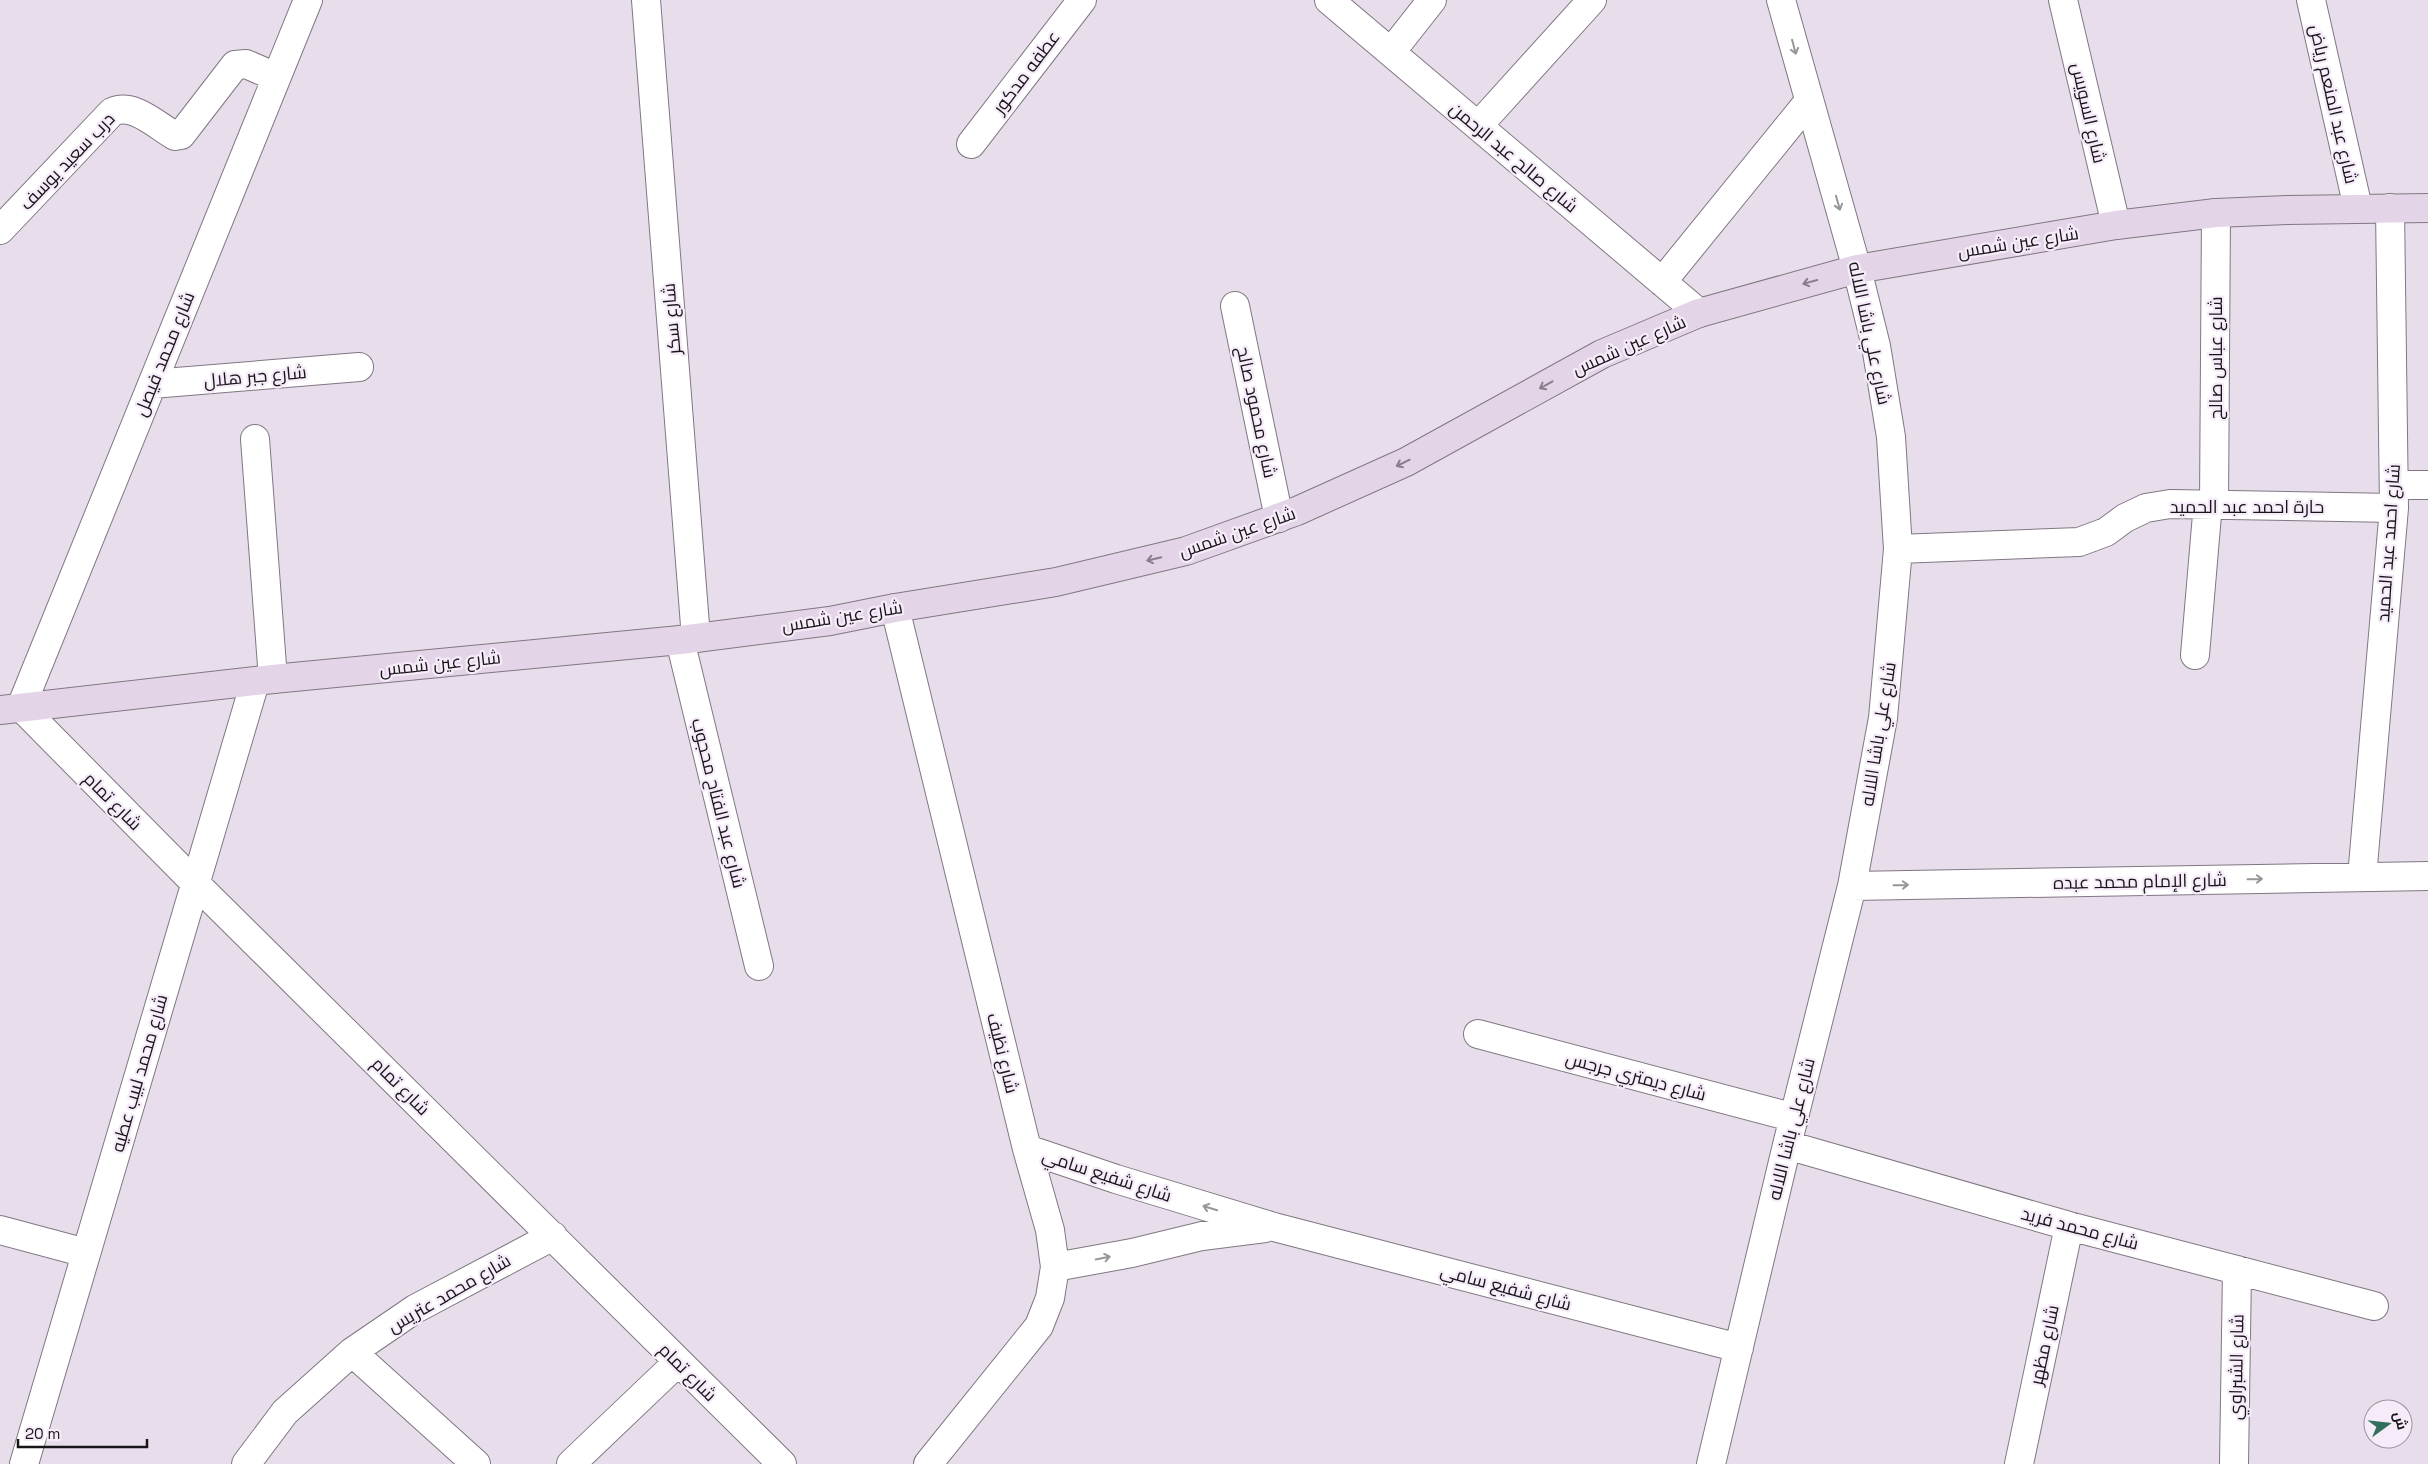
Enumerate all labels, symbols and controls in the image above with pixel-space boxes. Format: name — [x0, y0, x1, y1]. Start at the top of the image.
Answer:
street label: شارع عبد المنعم رياض — [2304, 22, 2363, 186]
street label: عطفه مدكور — [987, 26, 1065, 119]
one-way arrow — [1790, 39, 1799, 55]
street label: شارع السويس — [2065, 61, 2112, 166]
street label: شارع صالح عبد الرحمن — [1444, 97, 1583, 218]
street label: درب سعيد يوسف — [15, 107, 119, 215]
one-way arrow — [1834, 195, 1844, 211]
street label: شارع عين شمس — [1956, 221, 2080, 264]
street label: شارع علي باشا اللاله — [1841, 259, 1896, 407]
one-way arrow — [1803, 277, 1819, 287]
street label: شارع سكر — [656, 282, 687, 357]
street label: شارع محمد فيصل — [129, 288, 200, 420]
street label: شارع عباس صالح — [2204, 296, 2228, 420]
street label: شارع عين شمس — [1569, 310, 1690, 381]
street label: شارع محمود صالح — [1231, 344, 1282, 480]
street label: شارع جبر هلال — [203, 360, 307, 393]
one-way arrow — [1538, 380, 1553, 390]
one-way arrow — [1396, 459, 1411, 468]
street label: شارع احمد عبد الحميد — [2371, 463, 2406, 623]
street label: حارة احمد عبد الحميد — [2170, 495, 2324, 518]
street label: شارع عين شمس — [1176, 501, 1299, 564]
one-way arrow — [1147, 555, 1163, 564]
street label: شارع عين شمس — [780, 595, 904, 638]
street label: شارع عين شمس — [378, 645, 502, 682]
street label: شارع علي باشا اللاله — [1855, 660, 1904, 808]
street label: شارع عبد الفتاح محجوب — [686, 716, 751, 891]
street label: شارع تمام — [78, 767, 147, 836]
street label: شارع الإمام محمد عبده — [2053, 868, 2227, 895]
one-way arrow — [2247, 874, 2263, 884]
one-way arrow — [1892, 880, 1908, 890]
street label: شارع محمد لبيب عطيه — [105, 991, 173, 1155]
street label: شارع نظيف — [981, 1010, 1024, 1096]
street label: شارع ديمتري جرجس — [1562, 1046, 1709, 1109]
street label: شارع تمام — [366, 1052, 435, 1121]
street label: شارع علي باشا اللاله — [1762, 1055, 1823, 1203]
street label: شارع شفيع سامي — [1038, 1143, 1175, 1210]
street label: شارع محمد فريد — [2019, 1201, 2141, 1256]
one-way arrow — [1203, 1202, 1219, 1212]
street label: شارع محمد عتريس — [383, 1248, 515, 1338]
one-way arrow — [1094, 1253, 1110, 1263]
street label: شارع شفيع سامي — [1437, 1258, 1574, 1318]
street label: شارع مظهر — [2024, 1303, 2065, 1389]
street label: شارع الشبراوي — [2224, 1314, 2251, 1420]
street label: شارع تمام — [653, 1338, 722, 1407]
north arrow — [2363, 1399, 2413, 1449]
text: ش — [2390, 1410, 2412, 1432]
scale bar — [18, 1416, 146, 1448]
text: 20 m — [25, 1424, 60, 1443]

